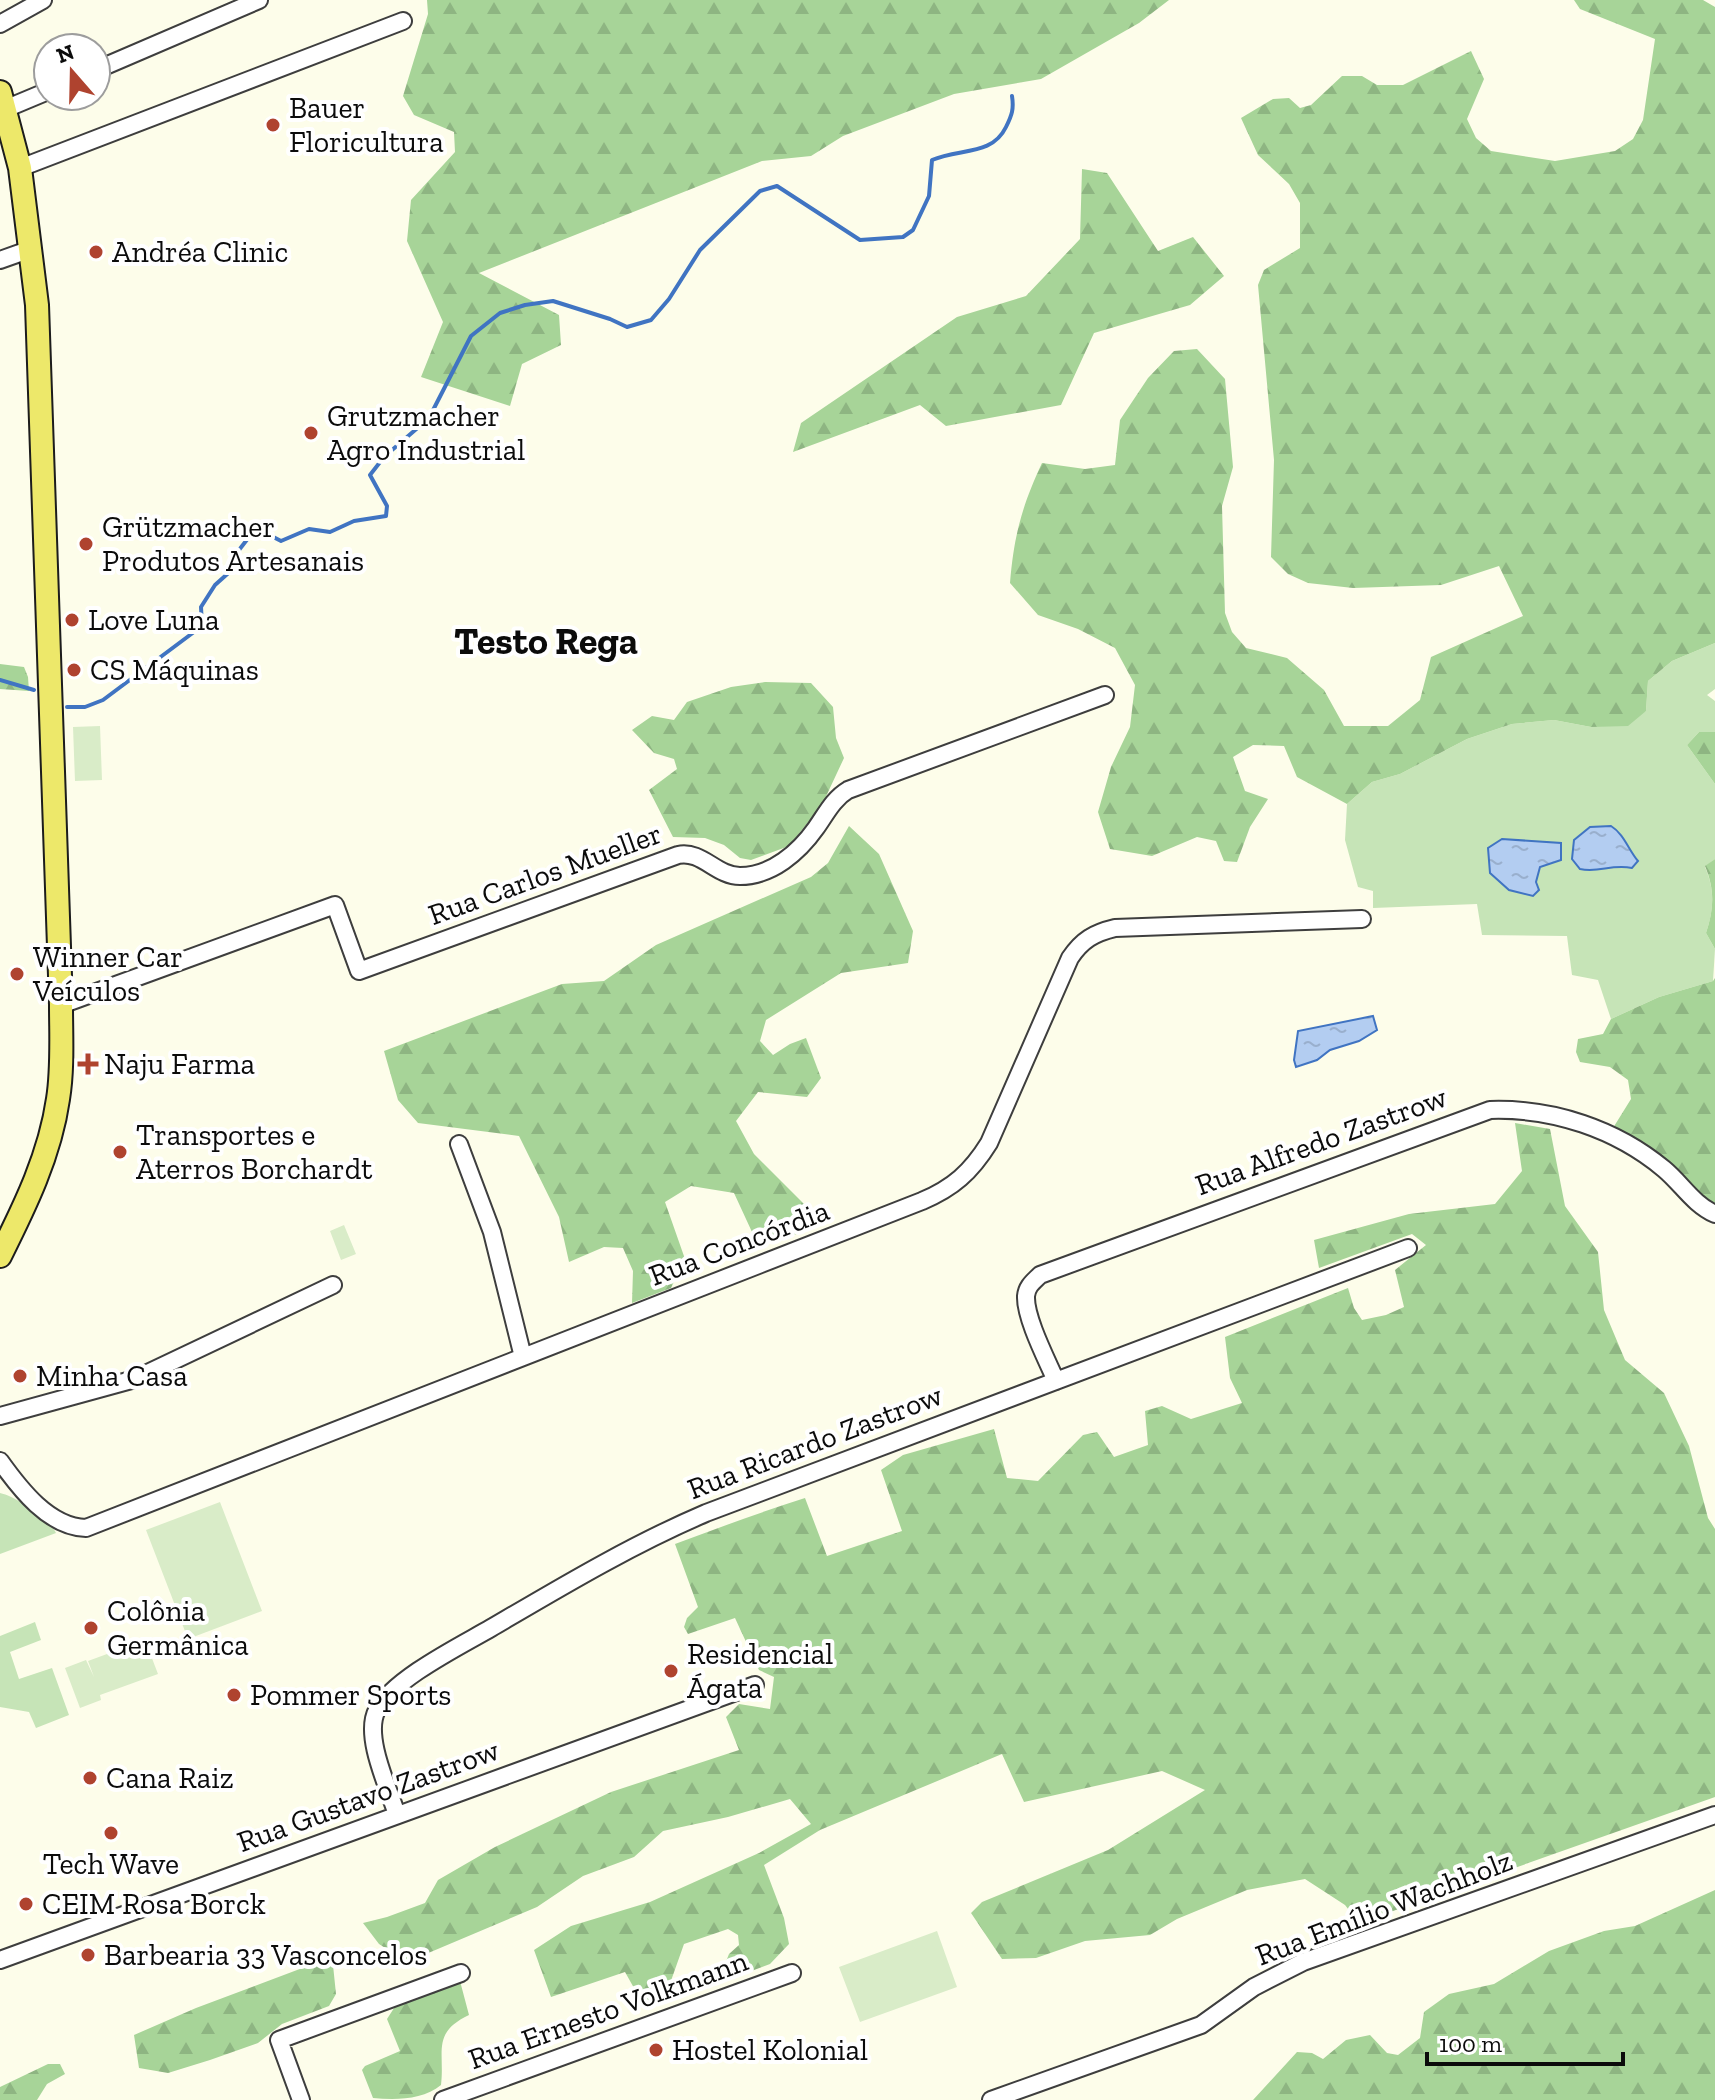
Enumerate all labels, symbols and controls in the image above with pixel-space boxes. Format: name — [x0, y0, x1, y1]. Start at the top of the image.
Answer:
north arrow — [32, 32, 112, 112]
text: N — [53, 38, 78, 69]
place label: Bauer Floricultura — [289, 90, 444, 160]
marker: Bauer Floricultura — [264, 116, 282, 134]
place label: Andréa Clinic — [112, 234, 288, 270]
marker: Andréa Clinic — [87, 243, 105, 261]
place label: Grutzmacher Agro Industrial — [327, 398, 525, 468]
marker: Grutzmacher Agro Industrial — [302, 424, 320, 442]
place label: Grützmacher Produtos Artesanais — [102, 509, 364, 579]
marker: Grützmacher Produtos Artesanais — [77, 535, 95, 553]
place label: Love Luna — [88, 602, 220, 638]
marker: Love Luna — [63, 611, 81, 629]
district label: Testo Rega — [454, 618, 638, 664]
place label: CS Máquinas — [90, 652, 259, 688]
marker: CS Máquinas — [65, 661, 83, 679]
street label: Rua Carlos Mueller — [423, 815, 667, 933]
place label: Winner Car Veículos — [32, 939, 183, 1009]
marker: Winner Car Veículos — [8, 965, 26, 983]
place label: Naju Farma — [104, 1046, 255, 1082]
marker: Naju Farma — [79, 1055, 97, 1073]
street label: Rua Alfredo Zastrow — [1190, 1079, 1452, 1203]
place label: Transportes e Aterros Borchardt — [136, 1117, 372, 1187]
marker: Transportes e Aterros Borchardt — [111, 1143, 129, 1161]
street label: Rua Concórdia — [644, 1192, 834, 1294]
place label: Minha Casa — [36, 1358, 188, 1394]
marker: Minha Casa — [11, 1367, 29, 1385]
street label: Rua Ricardo Zastrow — [683, 1377, 947, 1507]
place label: Colônia Germânica — [107, 1593, 249, 1663]
marker: Colônia Germânica — [82, 1619, 100, 1637]
place label: Residencial Ágata — [687, 1636, 833, 1706]
marker: Residencial Ágata — [662, 1662, 680, 1680]
place label: Pommer Sports — [250, 1677, 452, 1713]
marker: Pommer Sports — [225, 1686, 243, 1704]
street label: Rua Gustavo Zastrow — [232, 1732, 504, 1860]
place label: Cana Raiz — [106, 1760, 234, 1796]
marker: Cana Raiz — [81, 1769, 99, 1787]
marker: Tech Wave — [102, 1824, 120, 1842]
street label: Rua Emílio Wachholz — [1251, 1842, 1518, 1974]
place label: Tech Wave — [43, 1846, 179, 1882]
place label: CEIM Rosa Borck — [42, 1886, 266, 1922]
marker: CEIM Rosa Borck — [17, 1895, 35, 1913]
place label: Barbearia 33 Vasconcelos — [104, 1937, 427, 1973]
street label: Rua Ernesto Volkmann — [463, 1943, 753, 2077]
marker: Barbearia 33 Vasconcelos — [79, 1946, 97, 1964]
scale bar — [1427, 2016, 1623, 2066]
text: 100 m — [1439, 2029, 1502, 2058]
place label: Hostel Kolonial — [672, 2032, 868, 2068]
marker: Hostel Kolonial — [647, 2041, 665, 2059]

